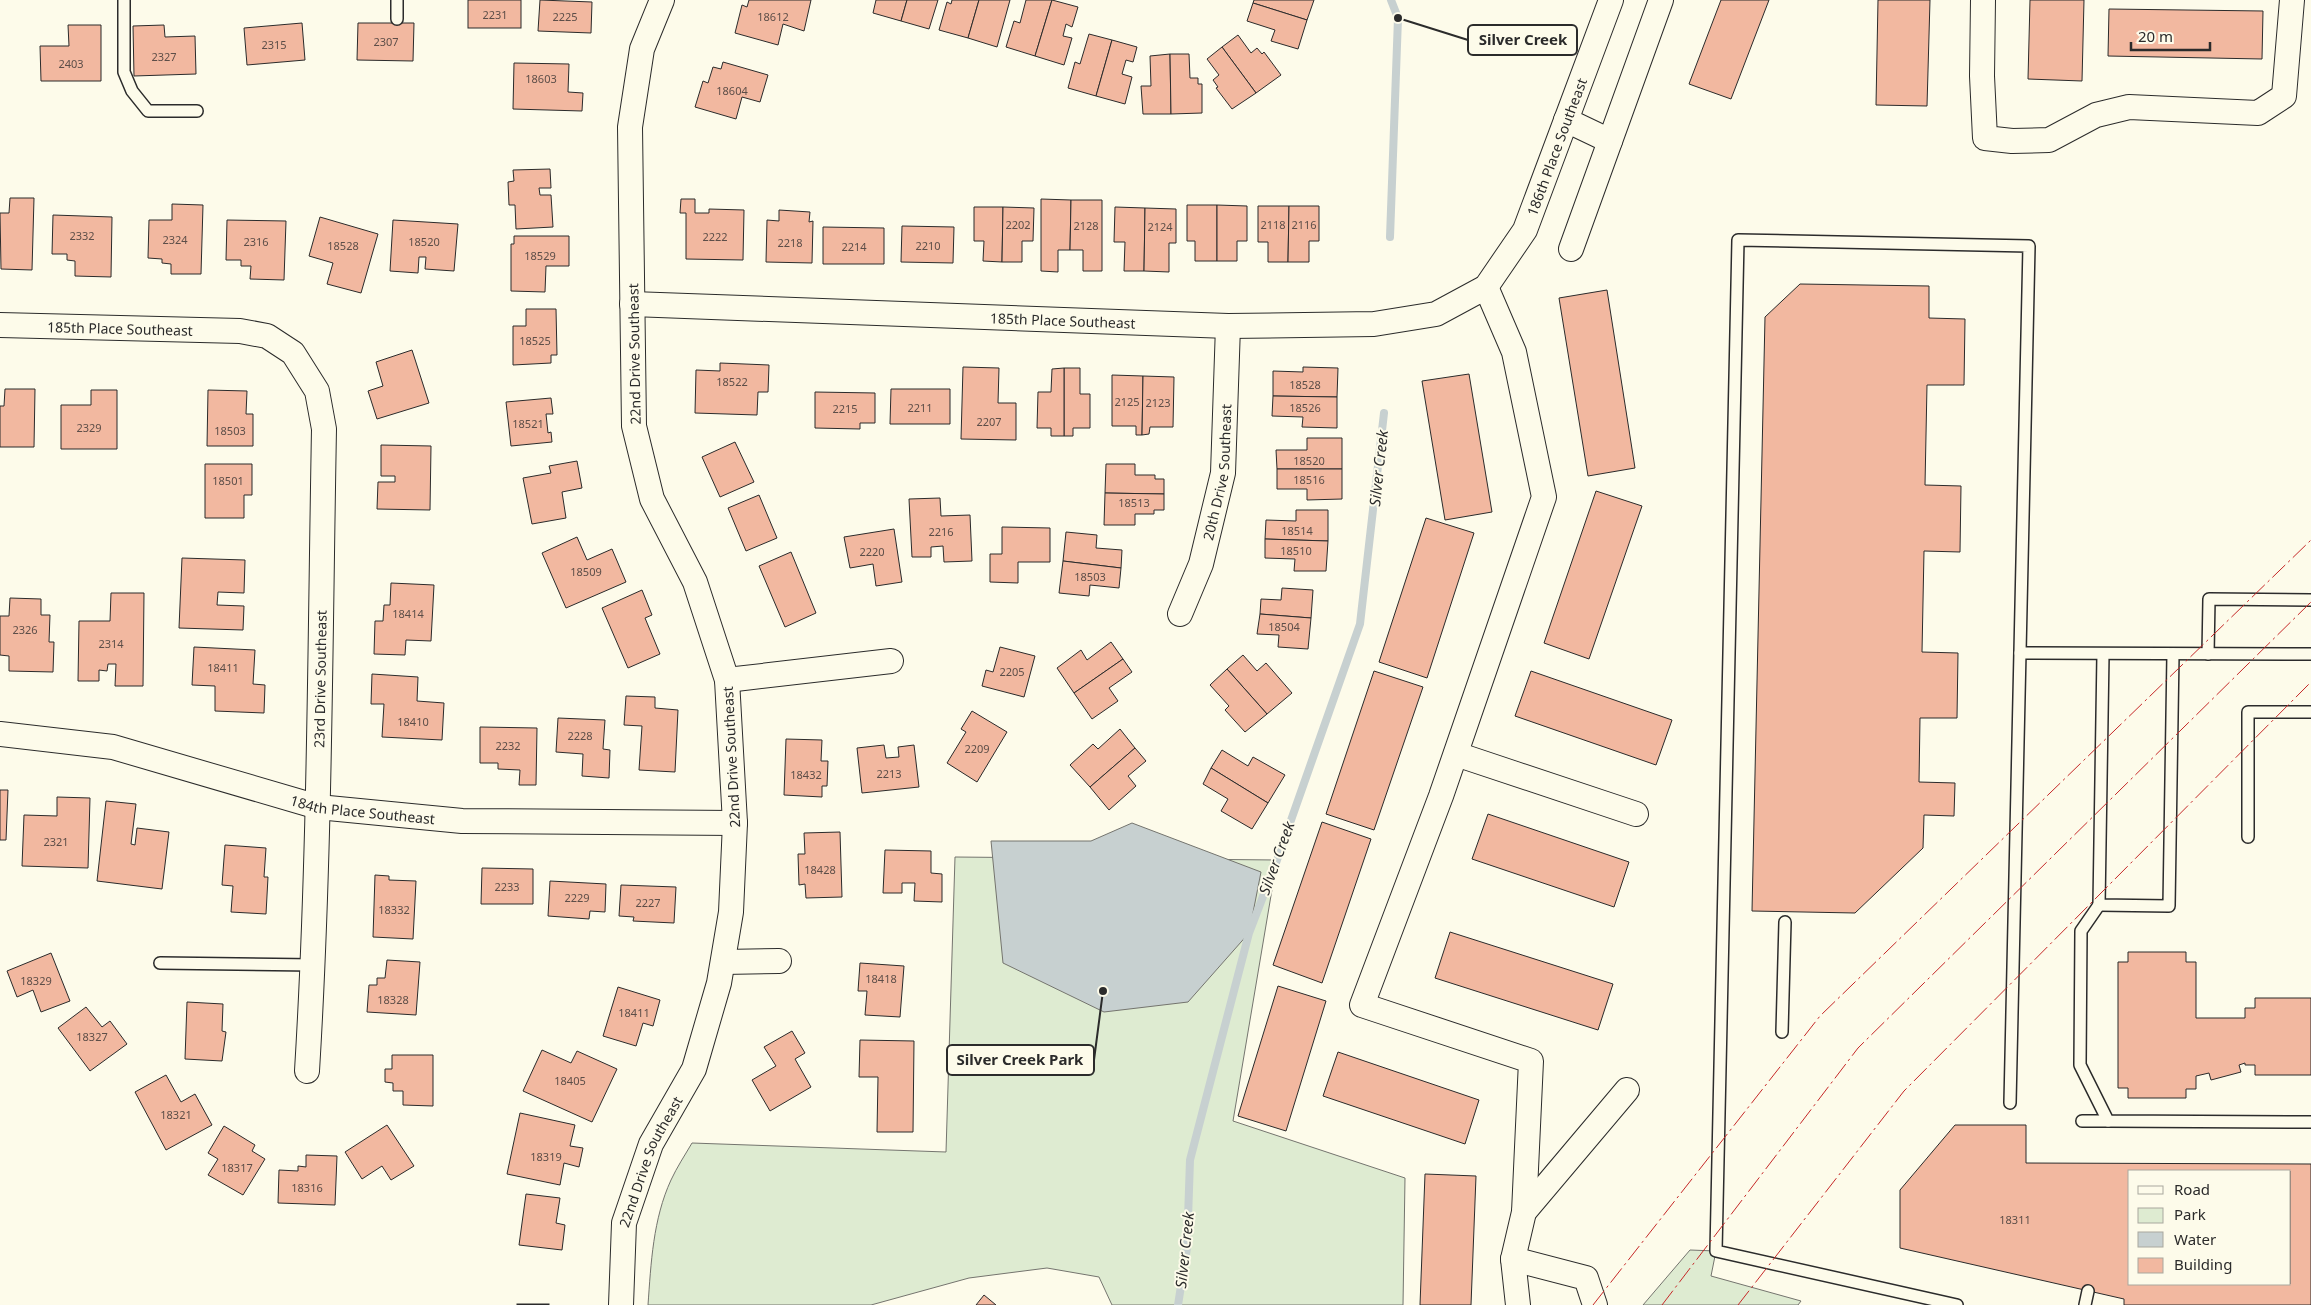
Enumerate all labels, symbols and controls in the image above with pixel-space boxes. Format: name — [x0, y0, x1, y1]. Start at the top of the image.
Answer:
house number: 2231 — [482, 7, 508, 22]
house number: 2225 — [552, 9, 578, 24]
house number: 18612 — [757, 9, 789, 24]
scale bar — [2131, 20, 2210, 52]
callout: Silver Creek — [1468, 25, 1577, 55]
text: 20 m — [2138, 26, 2173, 46]
text: Silver Creek — [1479, 29, 1568, 49]
house number: 2307 — [373, 34, 399, 49]
house number: 2315 — [261, 37, 287, 52]
house number: 2327 — [151, 49, 177, 64]
house number: 2403 — [58, 56, 84, 71]
house number: 18603 — [525, 71, 557, 86]
street label: 186th Place Southeast — [1522, 75, 1591, 218]
house number: 18604 — [716, 83, 748, 98]
house number: 2202 — [1005, 217, 1031, 232]
house number: 2118 — [1260, 217, 1286, 232]
house number: 2116 — [1291, 217, 1317, 232]
house number: 2128 — [1073, 218, 1099, 233]
house number: 2124 — [1147, 219, 1173, 234]
house number: 2332 — [69, 228, 95, 243]
house number: 2222 — [702, 229, 728, 244]
house number: 2324 — [162, 232, 188, 247]
house number: 2316 — [243, 234, 269, 249]
house number: 18520 — [408, 234, 440, 249]
house number: 2218 — [777, 235, 803, 250]
house number: 18528 — [327, 238, 359, 253]
house number: 2210 — [915, 238, 941, 253]
house number: 2214 — [841, 239, 867, 254]
house number: 18529 — [524, 248, 556, 263]
street label: 22nd Drive Southeast — [623, 283, 645, 425]
street label: 185th Place Southeast — [990, 308, 1136, 332]
street label: 185th Place Southeast — [47, 317, 193, 339]
house number: 18525 — [519, 333, 551, 348]
house number: 18522 — [716, 374, 748, 389]
house number: 18528 — [1289, 377, 1321, 392]
house number: 2125 — [1114, 394, 1140, 409]
house number: 2123 — [1145, 395, 1171, 410]
house number: 2211 — [907, 400, 933, 415]
house number: 18526 — [1289, 400, 1321, 415]
house number: 2215 — [832, 401, 858, 416]
street label: 20th Drive Southeast — [1198, 404, 1235, 542]
house number: 2207 — [976, 414, 1002, 429]
house number: 18521 — [512, 416, 544, 431]
house number: 2329 — [76, 420, 102, 435]
house number: 18503 — [214, 423, 246, 438]
water label: Silver Creek — [1364, 428, 1392, 507]
house number: 18520 — [1293, 453, 1325, 468]
house number: 18516 — [1293, 472, 1325, 487]
house number: 18501 — [212, 473, 244, 488]
house number: 18513 — [1118, 495, 1150, 510]
house number: 18514 — [1281, 523, 1313, 538]
house number: 2216 — [928, 524, 954, 539]
house number: 18510 — [1280, 543, 1312, 558]
house number: 2220 — [859, 544, 885, 559]
house number: 18509 — [570, 564, 602, 579]
house number: 18503 — [1074, 569, 1106, 584]
house number: 18414 — [392, 606, 424, 621]
street label: 23rd Drive Southeast — [309, 610, 331, 748]
house number: 18504 — [1268, 619, 1300, 634]
house number: 2326 — [12, 622, 38, 637]
house number: 2314 — [98, 636, 124, 651]
house number: 18411 — [207, 660, 239, 675]
house number: 2205 — [999, 664, 1025, 679]
street label: 22nd Drive Southeast — [718, 686, 744, 828]
house number: 18410 — [397, 714, 429, 729]
house number: 2228 — [567, 728, 593, 743]
house number: 2232 — [495, 738, 521, 753]
house number: 2209 — [964, 741, 990, 756]
house number: 2213 — [876, 766, 902, 781]
house number: 18432 — [790, 767, 822, 782]
street label: 184th Place Southeast — [288, 790, 436, 828]
water label: Silver Creek — [1254, 818, 1299, 897]
house number: 2321 — [43, 834, 69, 849]
house number: 18428 — [804, 862, 836, 877]
house number: 2233 — [494, 879, 520, 894]
house number: 2229 — [564, 890, 590, 905]
house number: 2227 — [635, 895, 661, 910]
house number: 18332 — [378, 902, 410, 917]
house number: 18418 — [865, 971, 897, 986]
house number: 18329 — [20, 973, 52, 988]
house number: 18328 — [377, 992, 409, 1007]
house number: 18411 — [618, 1005, 650, 1020]
house number: 18327 — [76, 1029, 108, 1044]
callout: Silver Creek Park — [947, 1045, 1094, 1075]
text: Silver Creek Park — [957, 1049, 1084, 1069]
house number: 18405 — [554, 1073, 586, 1088]
street label: 22nd Drive Southeast — [614, 1092, 686, 1230]
house number: 18321 — [160, 1107, 192, 1122]
house number: 18319 — [530, 1149, 562, 1164]
house number: 18317 — [221, 1160, 253, 1175]
legend — [2128, 1170, 2291, 1285]
text: Road — [2174, 1179, 2210, 1199]
house number: 18316 — [291, 1180, 323, 1195]
text: Park — [2174, 1204, 2206, 1224]
water label: Silver Creek — [1170, 1210, 1198, 1289]
house number: 18311 — [1999, 1212, 2031, 1227]
text: Water — [2174, 1229, 2216, 1249]
text: Building — [2174, 1254, 2232, 1274]

